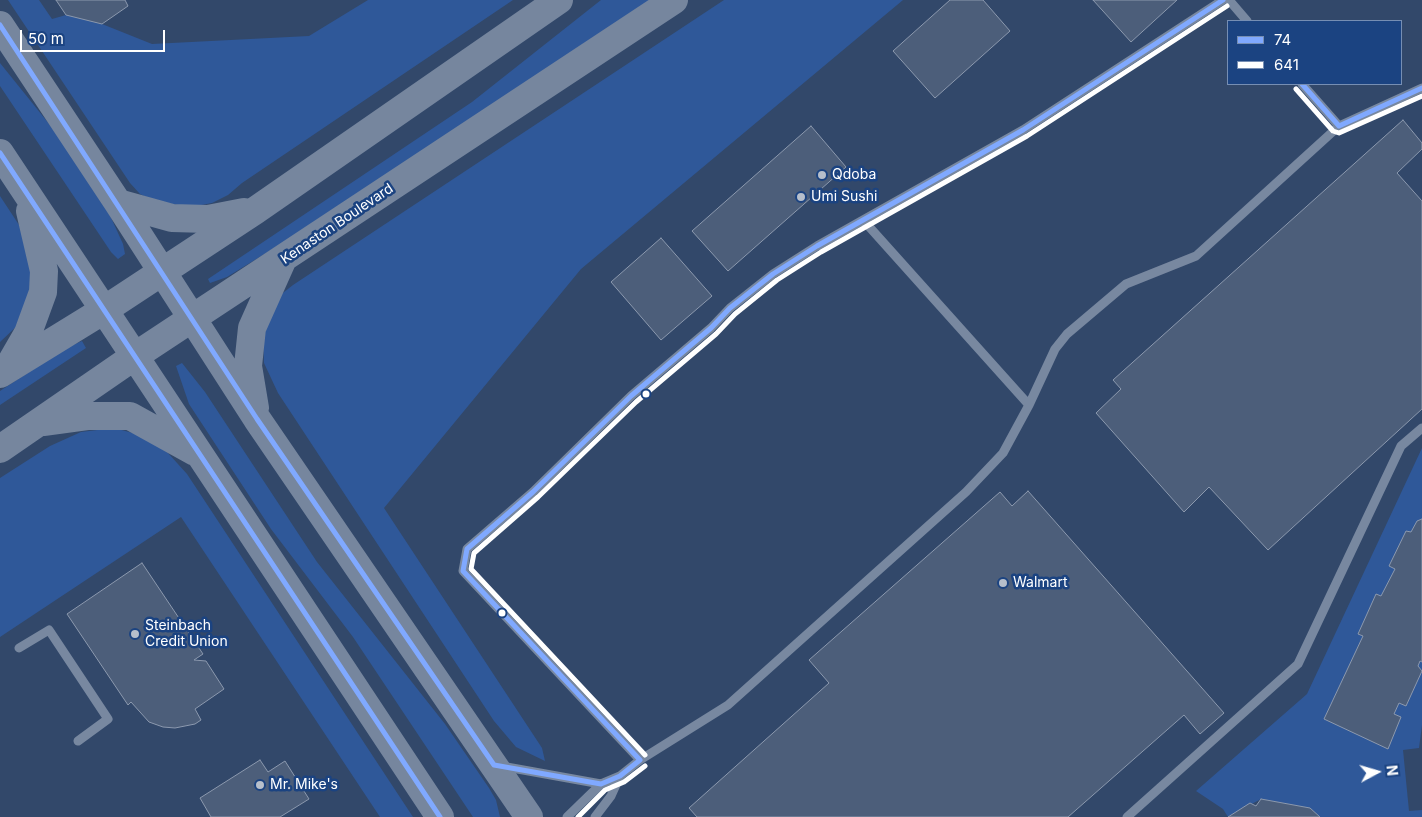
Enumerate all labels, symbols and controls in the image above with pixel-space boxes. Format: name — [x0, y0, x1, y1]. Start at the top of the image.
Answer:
scale bar — [22, 20, 168, 52]
legend — [1227, 20, 1402, 85]
text: 50 m — [28, 29, 64, 48]
text: 74 — [1274, 30, 1291, 49]
text: 641 — [1274, 55, 1299, 74]
place label: Qdoba — [832, 167, 876, 183]
marker: Qdoba — [816, 169, 828, 181]
street label: Kenaston Boulevard — [278, 180, 396, 268]
place label: Umi Sushi — [811, 189, 877, 205]
marker: Umi Sushi — [795, 191, 807, 203]
unlabelled marker — [641, 389, 651, 399]
place label: Walmart — [1013, 575, 1068, 591]
marker: Walmart — [997, 577, 1009, 589]
unlabelled marker — [497, 608, 507, 618]
place label: Steinbach Credit Union — [145, 618, 228, 650]
marker: Steinbach Credit Union — [129, 628, 141, 640]
north arrow — [1352, 747, 1402, 797]
text: N — [1383, 764, 1401, 777]
place label: Mr. Mike's — [270, 777, 338, 793]
marker: Mr. Mike's — [254, 779, 266, 791]

